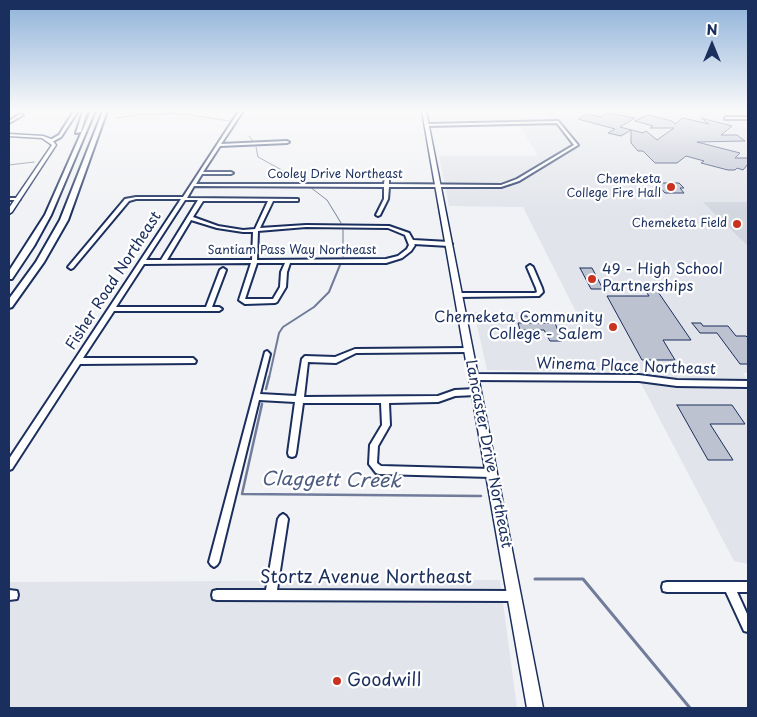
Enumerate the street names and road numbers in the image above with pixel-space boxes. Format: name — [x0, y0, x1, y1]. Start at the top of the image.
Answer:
street label: Cooley Drive Northeast — [267, 168, 403, 182]
street label: Fisher Road Northeast — [62, 208, 166, 354]
street label: Santiam Pass Way Northeast — [207, 244, 377, 258]
street label: Winema Place Northeast — [536, 355, 716, 379]
street label: Lancaster Drive Northeast — [461, 358, 515, 550]
street label: Stortz Avenue Northeast — [260, 567, 472, 589]

